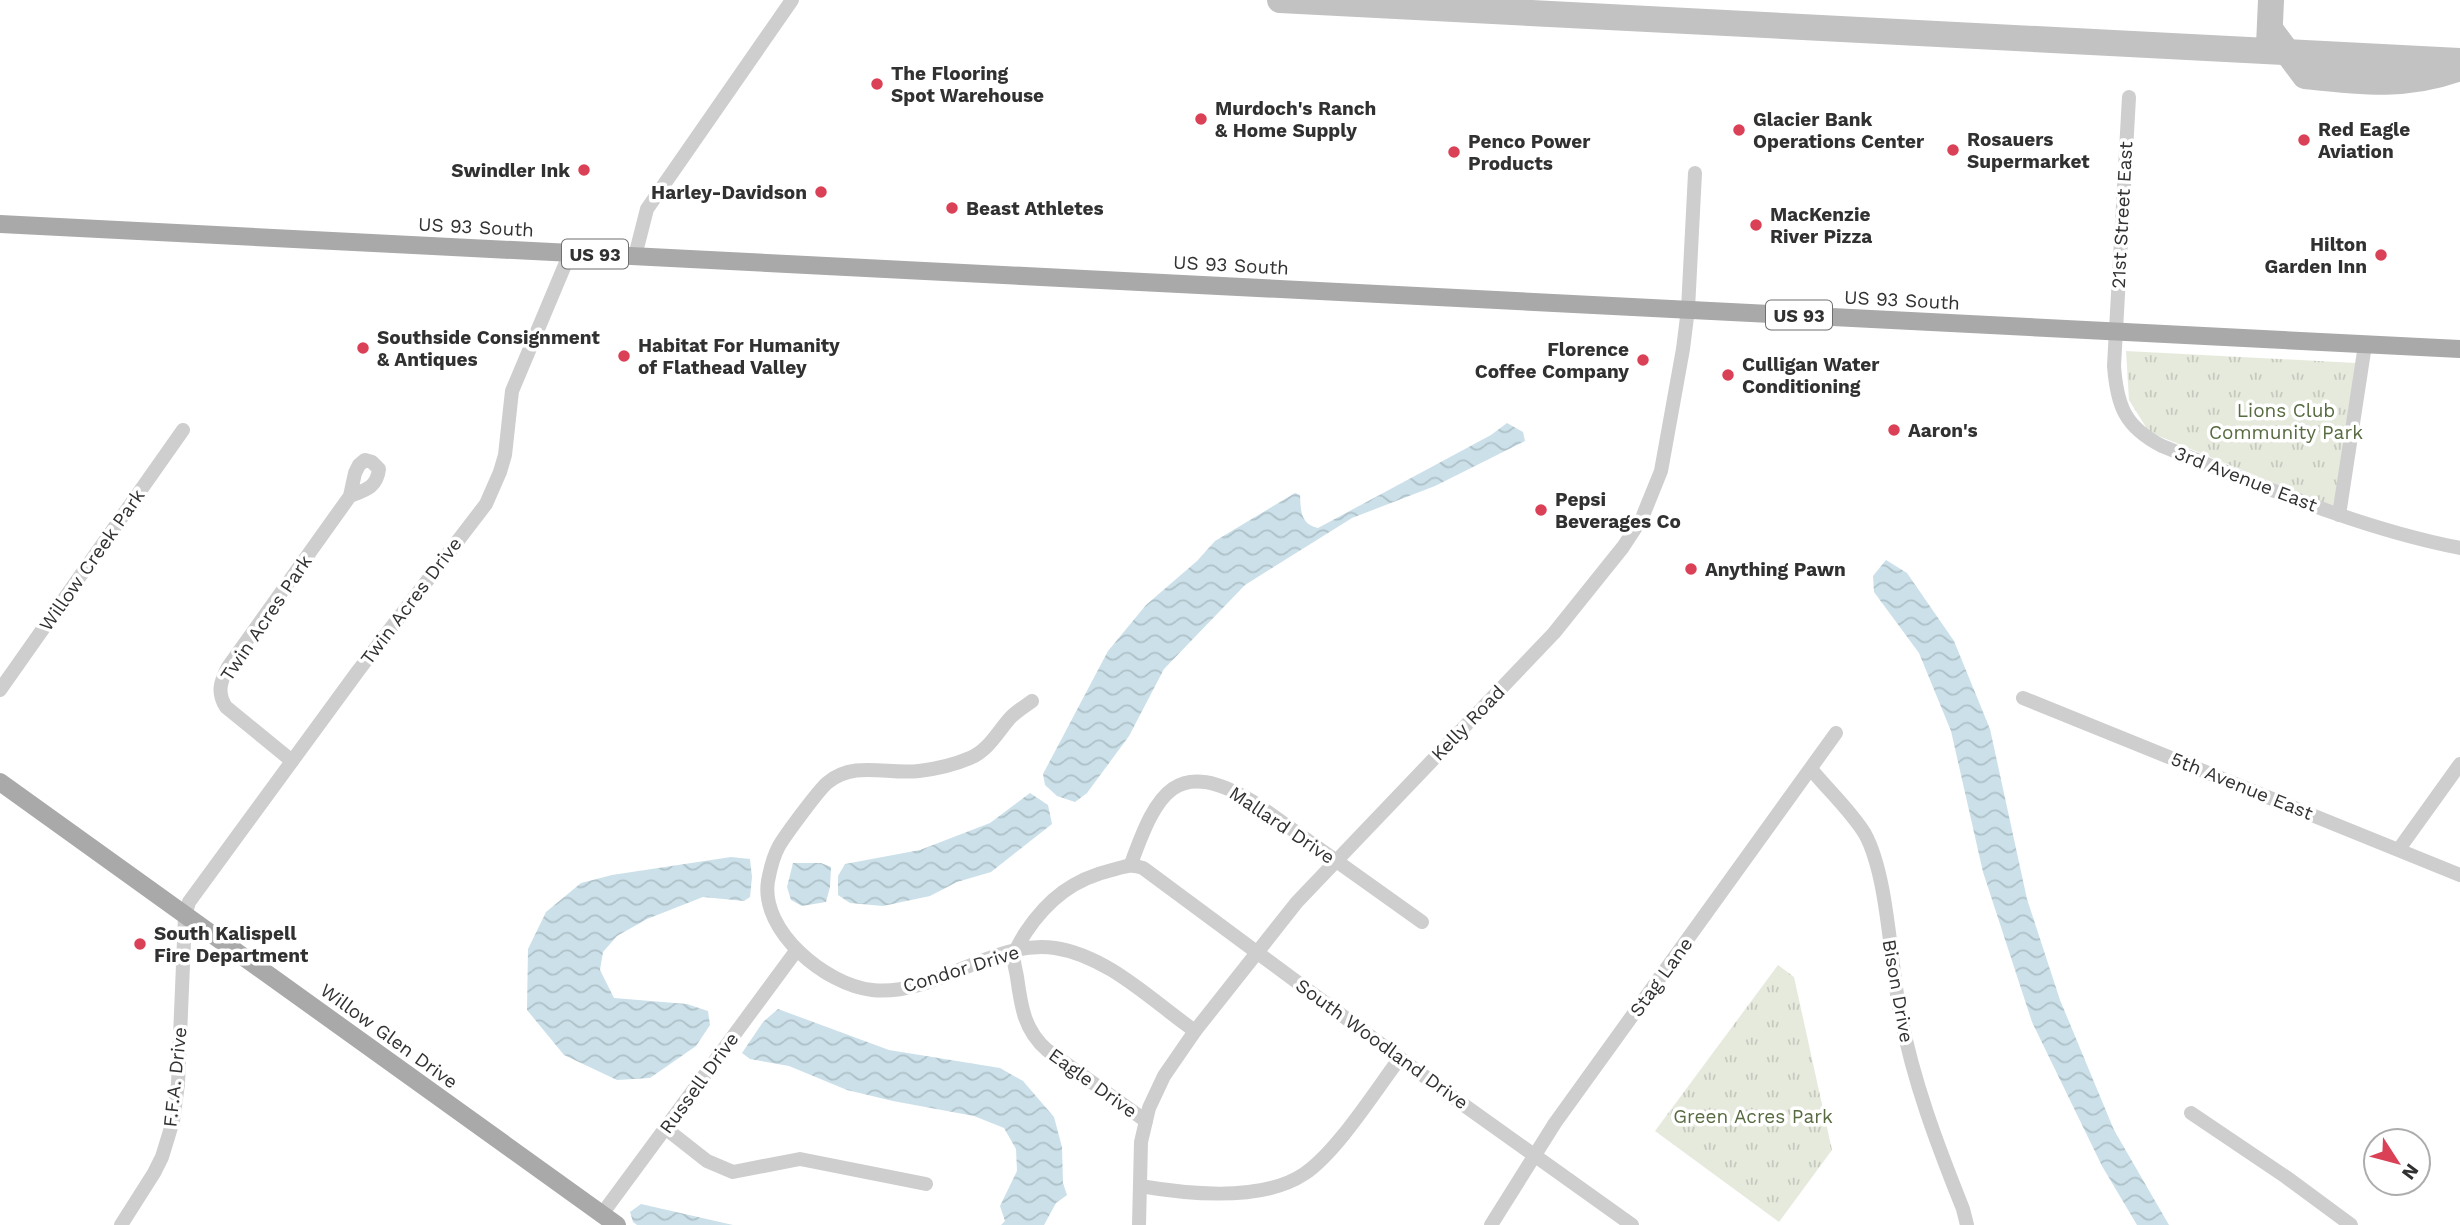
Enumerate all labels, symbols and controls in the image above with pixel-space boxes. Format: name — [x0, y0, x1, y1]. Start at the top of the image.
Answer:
place label: The Flooring Spot Warehouse — [891, 62, 1044, 107]
marker: The Flooring Spot Warehouse — [869, 76, 885, 92]
place label: Murdoch's Ranch & Home Supply — [1215, 97, 1376, 142]
place label: Glacier Bank Operations Center — [1753, 108, 1925, 153]
marker: Murdoch's Ranch & Home Supply — [1193, 111, 1209, 127]
place label: Red Eagle Aviation — [2318, 118, 2410, 163]
marker: Glacier Bank Operations Center — [1731, 122, 1747, 138]
place label: Rosauers Supermarket — [1967, 128, 2090, 173]
place label: Penco Power Products — [1468, 130, 1591, 175]
marker: Red Eagle Aviation — [2296, 132, 2312, 148]
street label: 21st Street East — [2107, 141, 2137, 289]
marker: Rosauers Supermarket — [1945, 142, 1961, 158]
marker: Penco Power Products — [1446, 144, 1462, 160]
place label: Swindler Ink — [451, 159, 570, 182]
marker: Swindler Ink — [576, 162, 592, 178]
place label: Harley-Davidson — [651, 181, 807, 204]
marker: Harley-Davidson — [813, 184, 829, 200]
place label: Beast Athletes — [966, 197, 1104, 220]
marker: Beast Athletes — [944, 200, 960, 216]
place label: MacKenzie River Pizza — [1770, 203, 1872, 248]
street label: US 93 South — [417, 212, 535, 242]
marker: MacKenzie River Pizza — [1748, 217, 1764, 233]
place label: Hilton Garden Inn — [2265, 233, 2367, 278]
road number: US 93 — [562, 240, 628, 268]
marker: Hilton Garden Inn — [2373, 247, 2389, 263]
street label: US 93 South — [1172, 250, 1290, 280]
street label: US 93 South — [1843, 285, 1961, 315]
road number: US 93 — [1766, 300, 1832, 330]
place label: Southside Consignment & Antiques — [377, 326, 600, 371]
place label: Habitat For Humanity of Flathead Valley — [638, 334, 840, 379]
place label: Florence Coffee Company — [1475, 338, 1629, 383]
marker: Southside Consignment & Antiques — [355, 340, 371, 356]
marker: Habitat For Humanity of Flathead Valley — [616, 348, 632, 364]
marker: Florence Coffee Company — [1635, 352, 1651, 368]
place label: Culligan Water Conditioning — [1742, 353, 1880, 398]
marker: Culligan Water Conditioning — [1720, 367, 1736, 383]
park label: Lions Club Community Park — [2209, 399, 2363, 444]
place label: Aaron's — [1908, 419, 1978, 442]
marker: Aaron's — [1886, 422, 1902, 438]
street label: 3rd Avenue East — [2172, 441, 2320, 517]
street label: Willow Creek Park — [34, 484, 150, 635]
place label: Pepsi Beverages Co — [1555, 488, 1681, 533]
marker: Pepsi Beverages Co — [1533, 502, 1549, 518]
street label: Twin Acres Drive — [356, 533, 466, 669]
street label: Twin Acres Park — [215, 550, 317, 686]
place label: Anything Pawn — [1705, 558, 1846, 581]
marker: Anything Pawn — [1683, 561, 1699, 577]
street label: Kelly Road — [1426, 680, 1510, 766]
street label: 5th Avenue East — [2168, 747, 2316, 825]
street label: Mallard Drive — [1225, 781, 1339, 869]
place label: South Kalispell Fire Department — [154, 922, 309, 967]
street label: Stag Lane — [1625, 933, 1697, 1021]
marker: South Kalispell Fire Department — [132, 936, 148, 952]
street label: Bison Drive — [1878, 938, 1918, 1044]
street label: Condor Drive — [900, 940, 1022, 998]
street label: South Woodland Drive — [1291, 974, 1473, 1114]
street label: Willow Glen Drive — [316, 978, 462, 1094]
street label: F.F.A. Drive — [158, 1026, 192, 1128]
street label: Russell Drive — [654, 1028, 744, 1138]
street label: Eagle Drive — [1044, 1043, 1142, 1123]
park label: Green Acres Park — [1673, 1105, 1833, 1128]
north arrow — [2362, 1127, 2432, 1197]
text: N — [2397, 1159, 2424, 1184]

